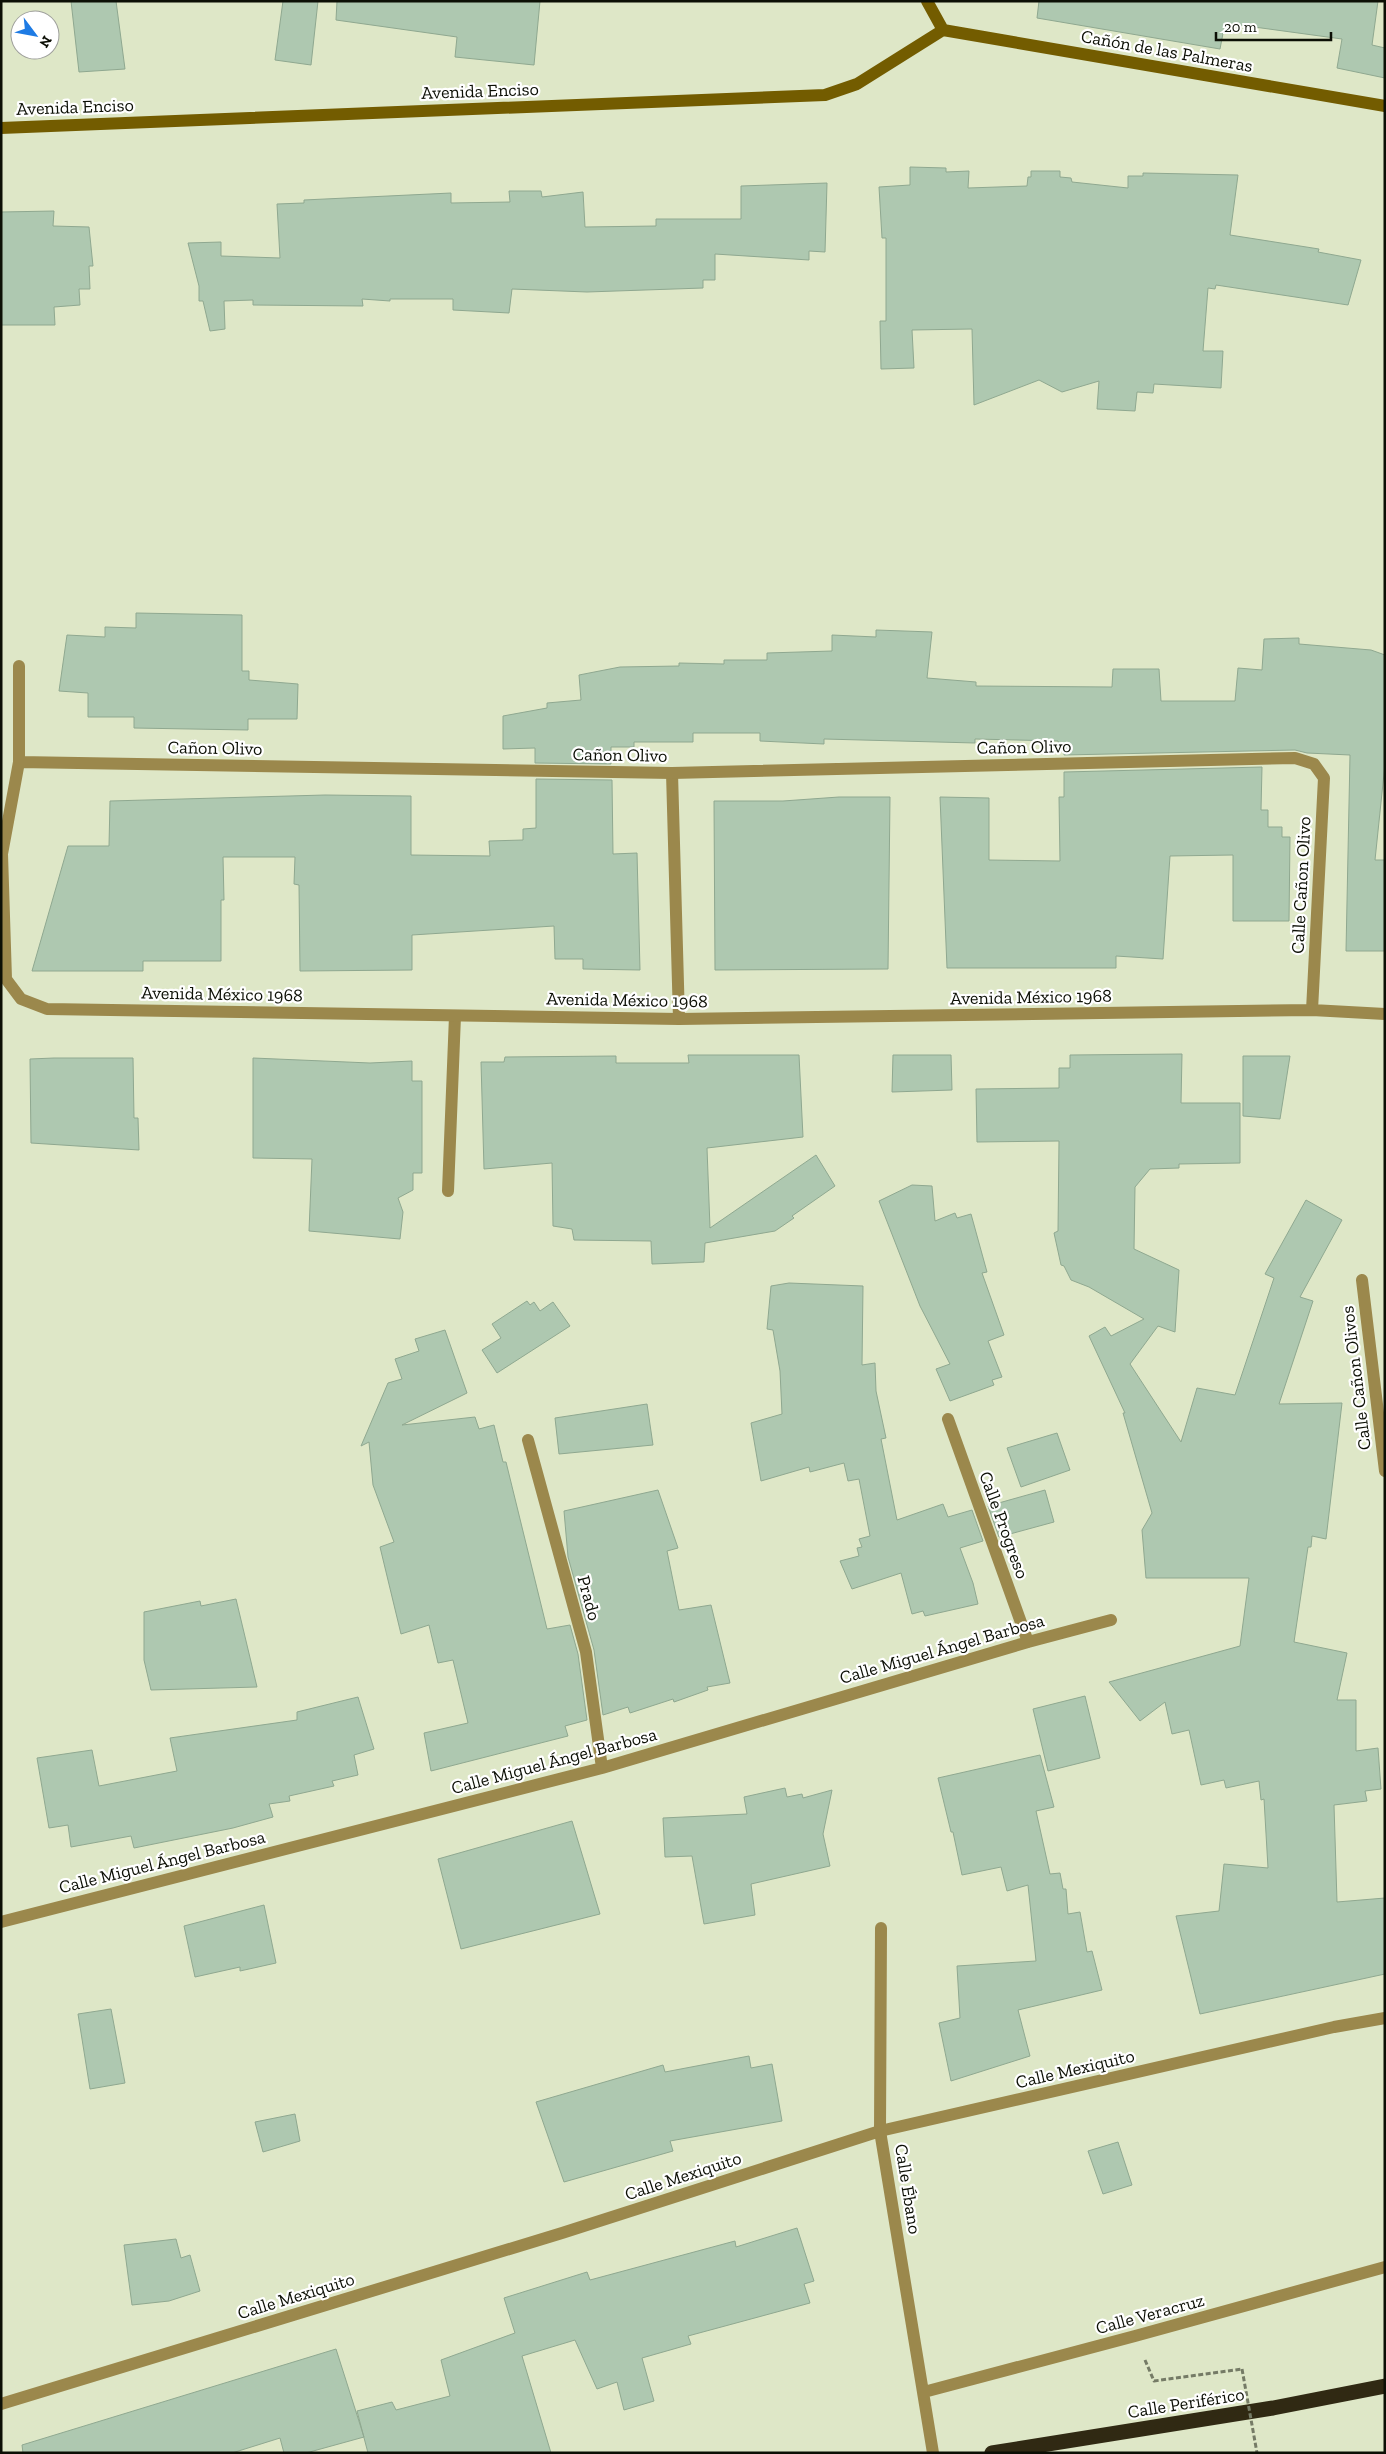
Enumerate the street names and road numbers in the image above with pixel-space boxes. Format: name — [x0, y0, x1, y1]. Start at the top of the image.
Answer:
street label: Cañón de las Palmeras — [1079, 25, 1255, 77]
street label: Avenida Enciso — [421, 78, 539, 104]
street label: Avenida Enciso — [16, 94, 134, 120]
street label: Cañon Olivo — [976, 735, 1072, 759]
street label: Cañon Olivo — [167, 736, 263, 760]
street label: Cañon Olivo — [572, 743, 668, 767]
street label: Calle Cañon Olivo — [1286, 816, 1316, 954]
street label: Avenida México 1968 — [141, 982, 303, 1006]
street label: Avenida México 1968 — [950, 985, 1112, 1009]
street label: Avenida México 1968 — [546, 988, 708, 1012]
street label: Calle Cañon Olivos — [1336, 1304, 1376, 1451]
street label: Calle Progreso — [974, 1468, 1034, 1582]
street label: Prado — [572, 1573, 606, 1623]
street label: Calle Miguel Ángel Barbosa — [837, 1609, 1047, 1689]
street label: Calle Miguel Ángel Barbosa — [449, 1723, 659, 1799]
street label: Calle Miguel Ángel Barbosa — [57, 1826, 268, 1898]
street label: Calle Mexiquito — [1014, 2045, 1136, 2093]
street label: Calle Ébano — [890, 2142, 926, 2236]
street label: Calle Mexiquito — [622, 2147, 744, 2205]
street label: Calle Mexiquito — [235, 2268, 357, 2324]
street label: Calle Veracruz — [1093, 2289, 1207, 2339]
street label: Calle Periférico — [1126, 2383, 1246, 2423]

